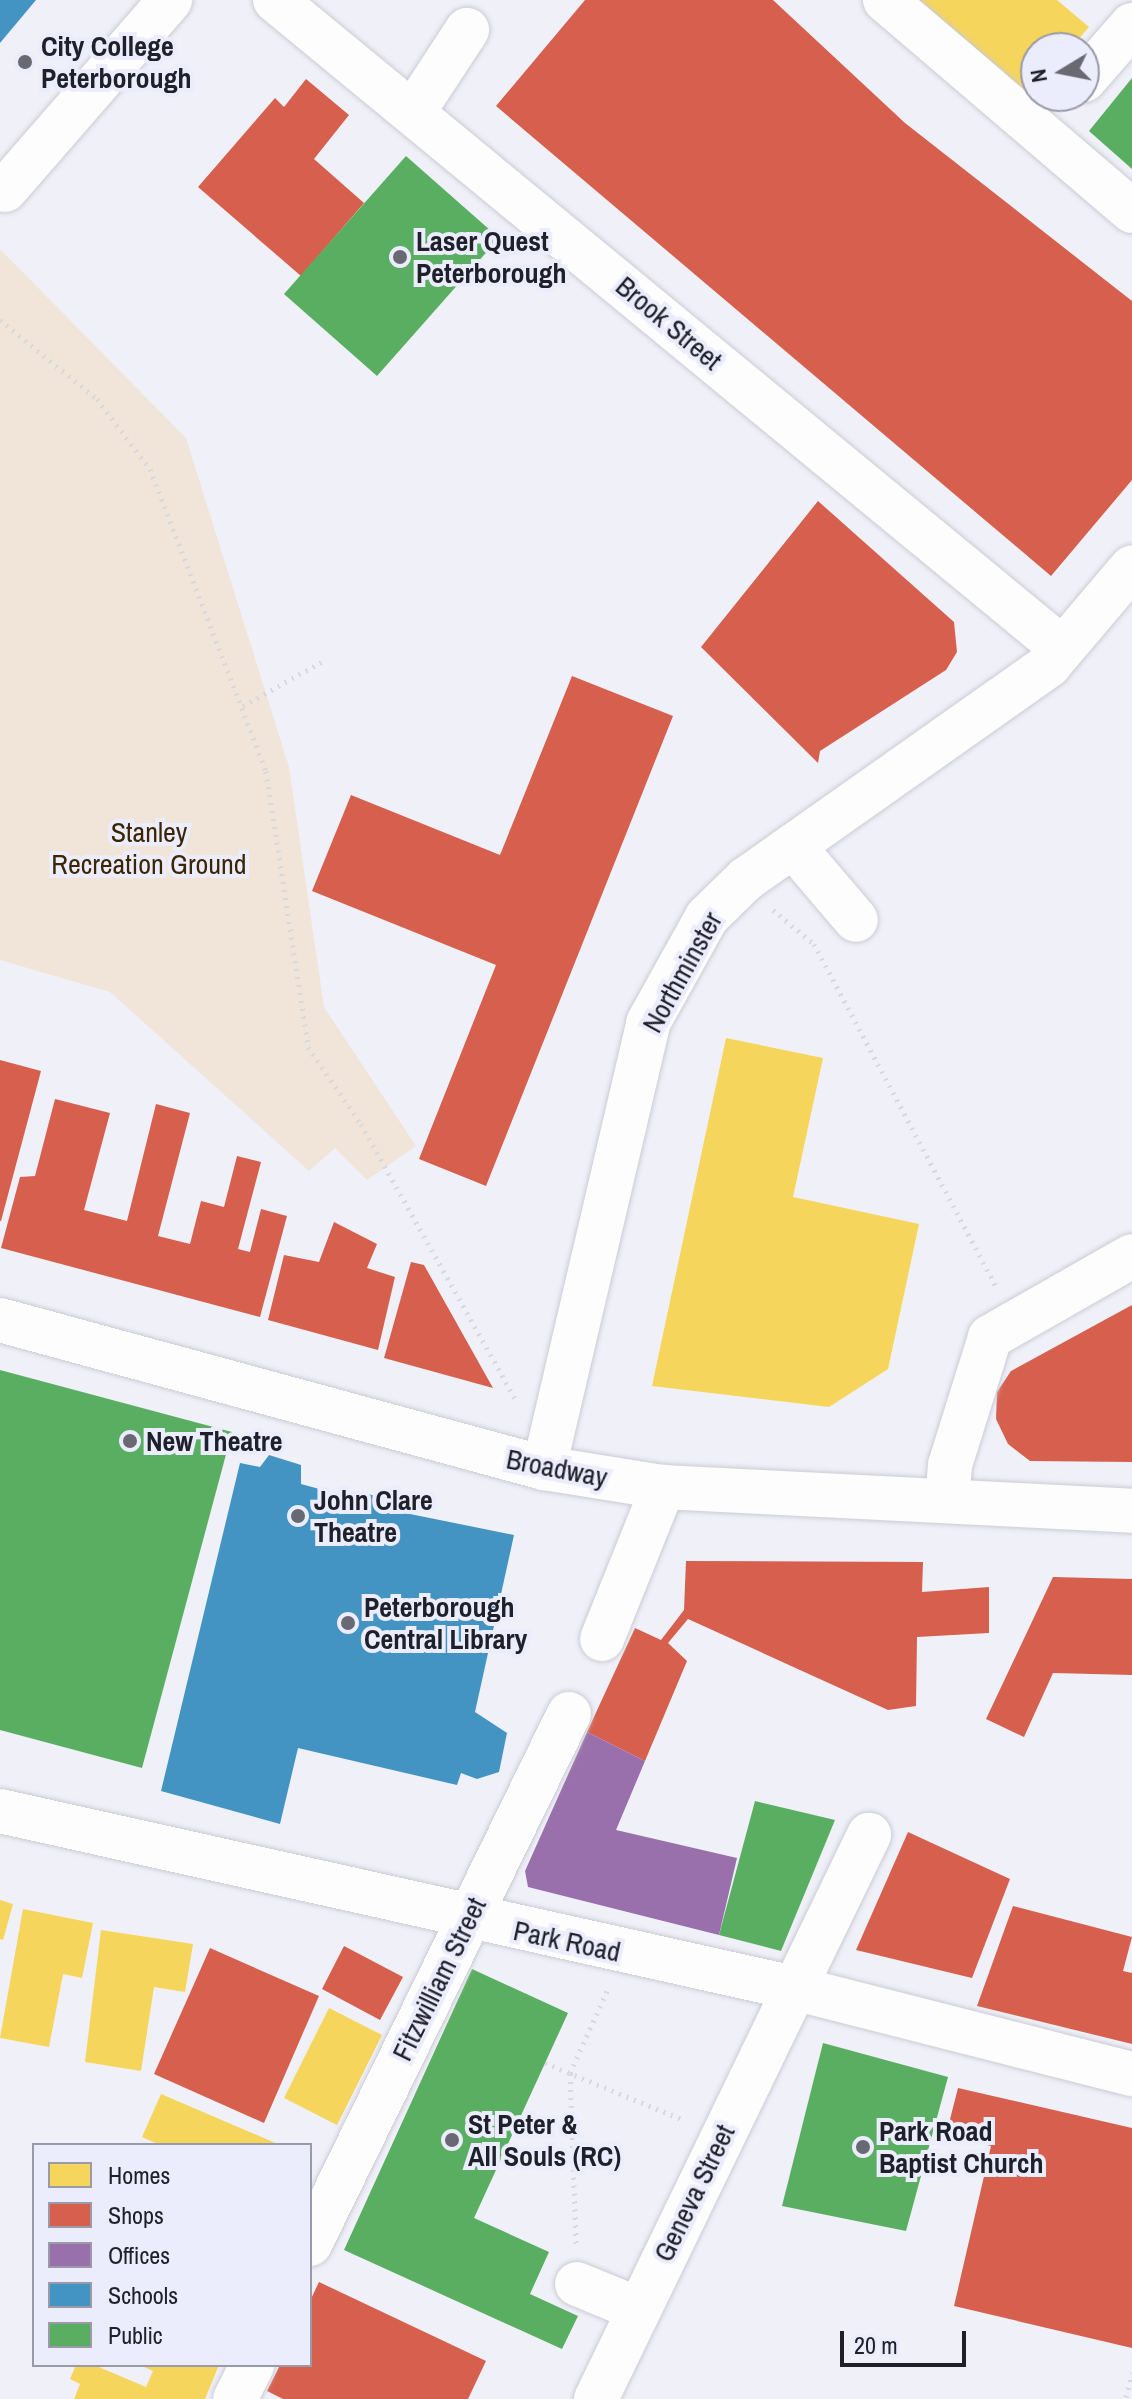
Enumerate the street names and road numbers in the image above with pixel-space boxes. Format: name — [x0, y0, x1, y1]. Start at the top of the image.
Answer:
street label: Brook Street — [609, 269, 729, 377]
street label: Northminster — [635, 906, 729, 1038]
street label: Broadway — [504, 1442, 610, 1494]
street label: Fitzwilliam Street — [385, 1892, 493, 2066]
street label: Park Road — [510, 1913, 624, 1969]
street label: Geneva Street — [646, 2119, 742, 2267]

